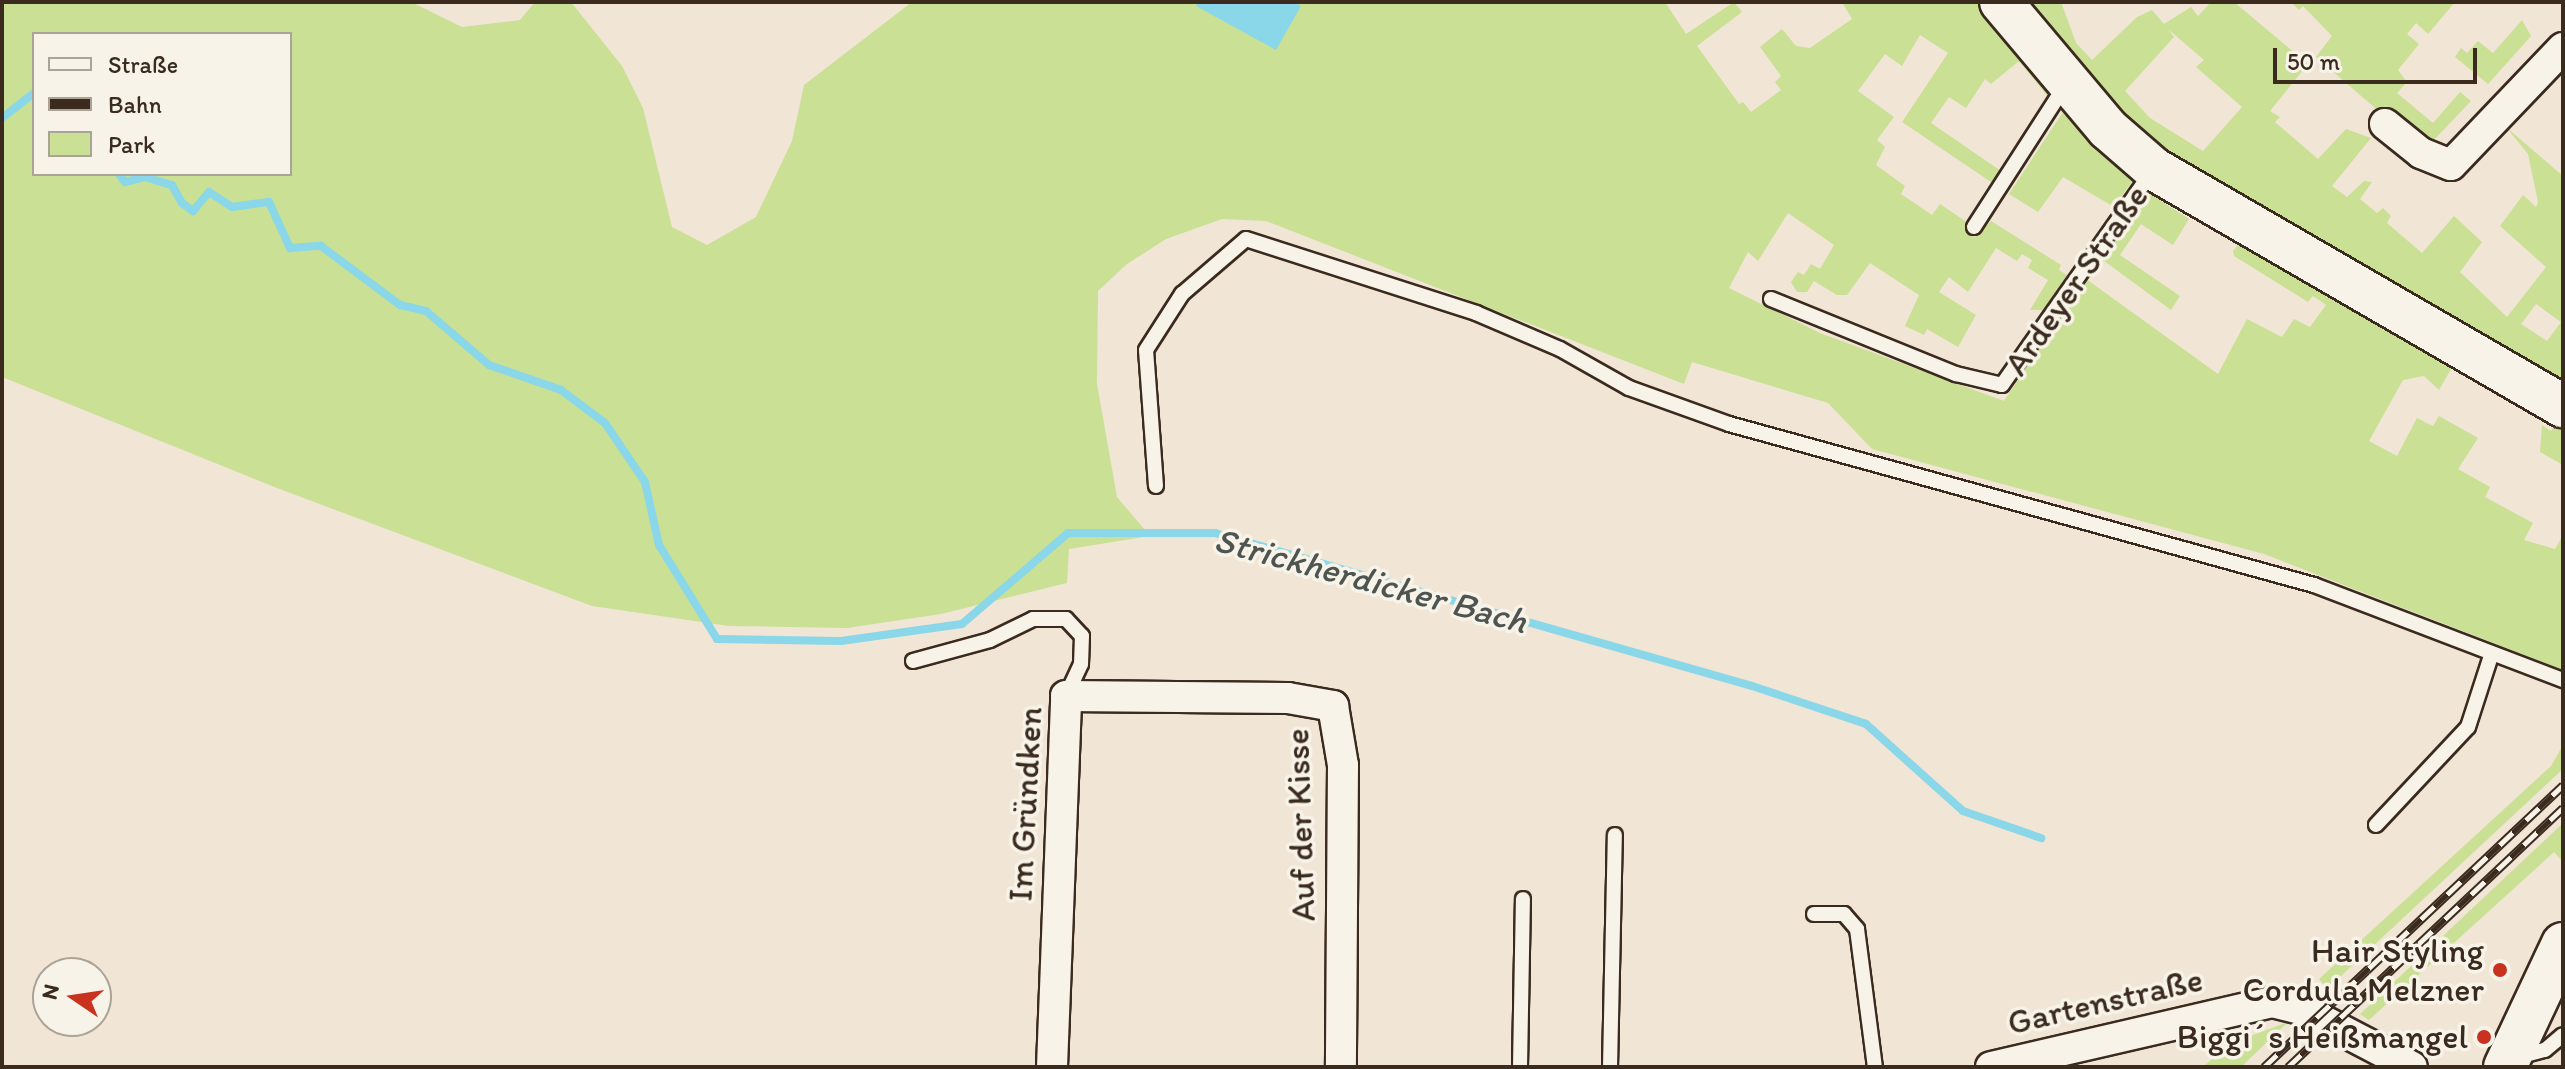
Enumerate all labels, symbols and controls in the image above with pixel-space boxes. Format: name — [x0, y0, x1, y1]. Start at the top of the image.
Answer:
legend — [32, 32, 292, 176]
scale bar — [2277, 32, 2481, 82]
text: 50 m — [2287, 47, 2340, 76]
text: Straße — [108, 50, 178, 79]
text: Bahn — [108, 90, 162, 119]
text: Park — [108, 130, 155, 159]
street label: Ardeyer Straße — [1995, 177, 2157, 383]
water label: Strickherdicker Bach — [1210, 517, 1532, 643]
street label: Im Gründken — [1000, 707, 1050, 901]
street label: Auf der Kisse — [1276, 728, 1324, 922]
place label: Hair Styling Cordula Melzner — [2243, 930, 2484, 1010]
north arrow — [32, 957, 112, 1037]
street label: Gartenstraße — [2004, 959, 2206, 1043]
marker: Hair Styling Cordula Melzner — [2491, 961, 2509, 979]
text: N — [35, 982, 65, 1002]
place label: Biggi´s Heißmangel — [2177, 1017, 2468, 1057]
marker: Biggi´s Heißmangel — [2475, 1028, 2493, 1046]

